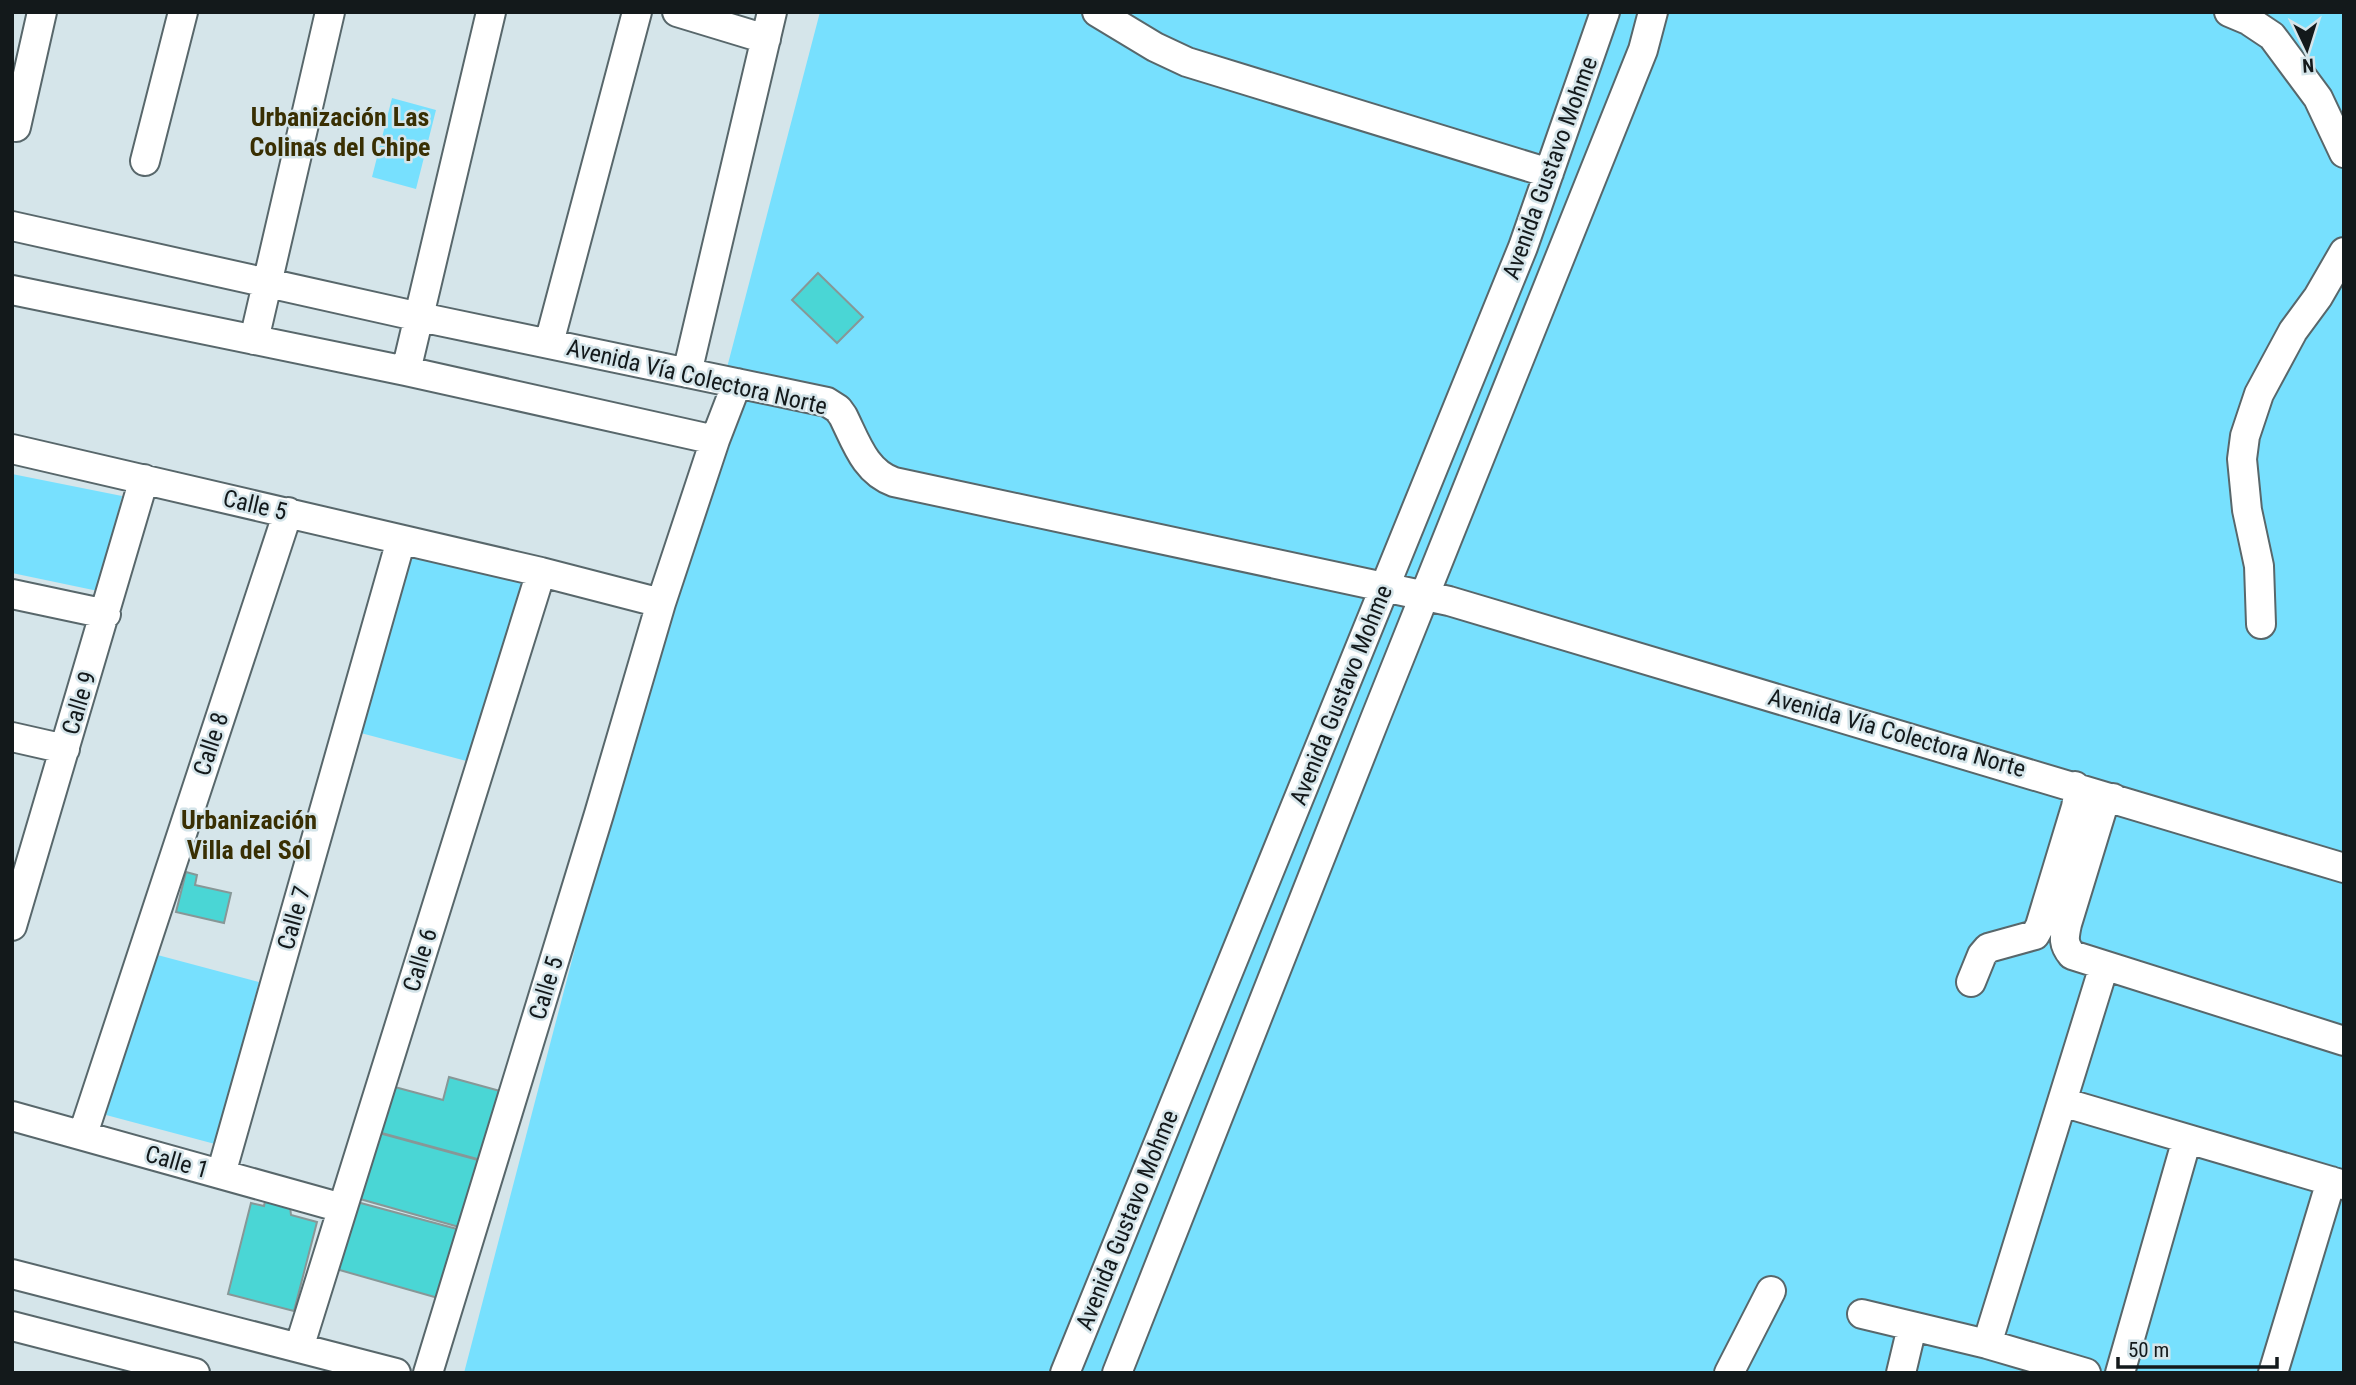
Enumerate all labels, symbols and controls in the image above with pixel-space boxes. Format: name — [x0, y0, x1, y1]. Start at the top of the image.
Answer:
north arrow — [2272, 14, 2342, 84]
street label: Avenida Gustavo Mohme — [1497, 53, 1603, 283]
text: N — [2302, 54, 2315, 77]
district label: Urbanización Las Colinas del Chipe — [249, 102, 431, 162]
street label: Avenida Vía Colectora Norte — [564, 333, 830, 421]
street label: Calle 5 — [220, 484, 290, 526]
street label: Avenida Gustavo Mohme — [1284, 581, 1398, 809]
street label: Calle 9 — [56, 668, 102, 738]
street label: Avenida Vía Colectora Norte — [1765, 683, 2029, 783]
street label: Calle 8 — [188, 709, 234, 779]
district label: Urbanización Villa del Sol — [181, 805, 317, 865]
street label: Calle 7 — [272, 883, 316, 953]
street label: Calle 6 — [397, 925, 443, 995]
street label: Calle 5 — [523, 953, 569, 1023]
street label: Avenida Gustavo Mohme — [1070, 1106, 1184, 1334]
street label: Calle 1 — [142, 1140, 212, 1184]
scale bar — [2118, 1326, 2277, 1370]
text: 50 m — [2128, 1338, 2169, 1362]

